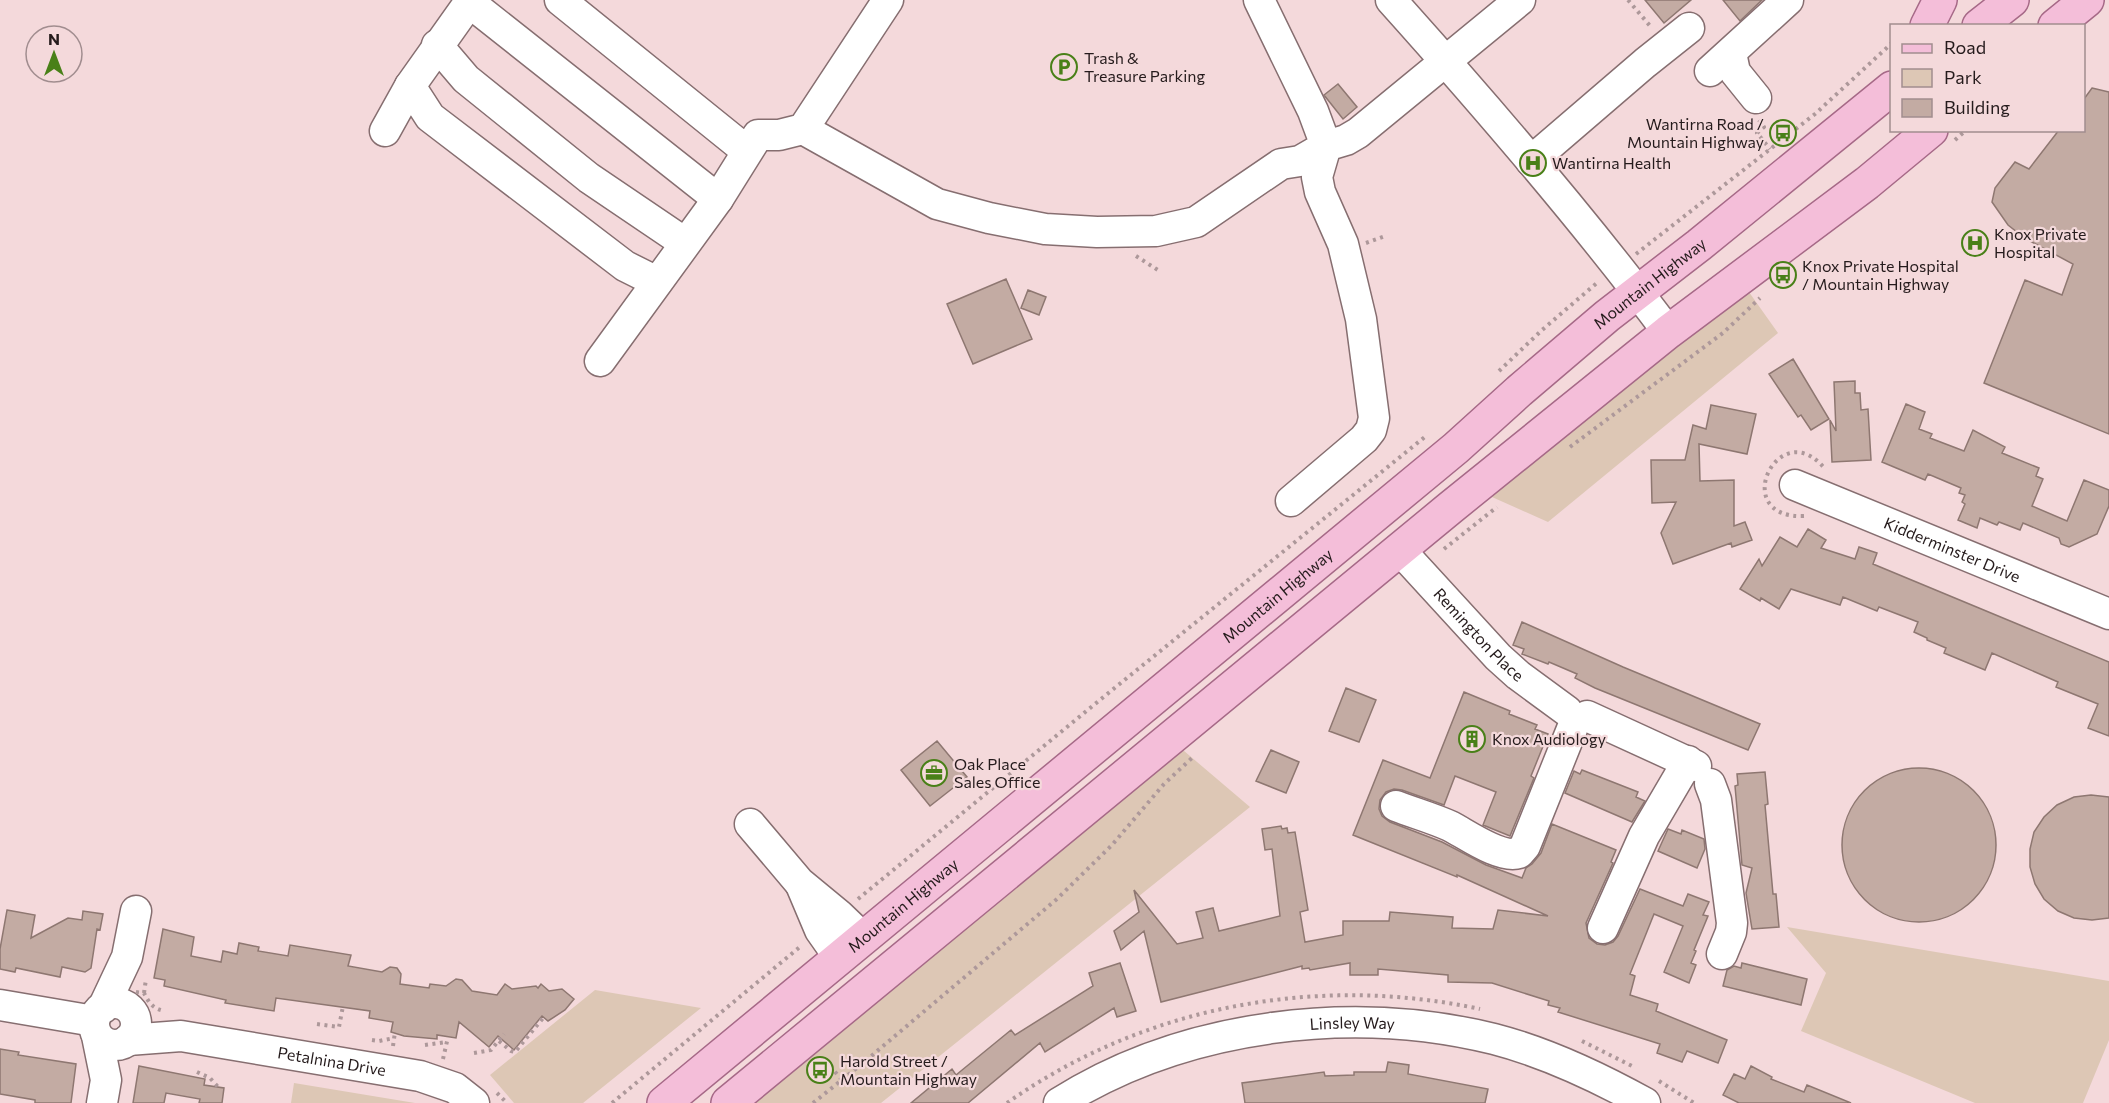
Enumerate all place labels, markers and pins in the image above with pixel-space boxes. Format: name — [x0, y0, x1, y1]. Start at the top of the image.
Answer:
place label: Trash & Treasure Parking — [1084, 48, 1205, 85]
parking icon: Trash & Treasure Parking — [1049, 52, 1079, 82]
place label: Wantirna Road / Mountain Highway — [1627, 114, 1764, 151]
bus stop icon: Wantirna Road / Mountain Highway — [1768, 118, 1798, 148]
hospital icon: Wantirna Health — [1518, 148, 1548, 178]
place label: Wantirna Health — [1552, 153, 1671, 172]
place label: Knox Private Hospital — [1994, 224, 2087, 261]
hospital icon: Knox Private Hospital — [1960, 228, 1990, 258]
place label: Knox Private Hospital / Mountain Highway — [1802, 256, 1959, 293]
bus stop icon: Knox Private Hospital / Mountain Highway — [1768, 260, 1798, 290]
building icon: Knox Audiology — [1457, 724, 1487, 754]
place label: Knox Audiology — [1492, 729, 1606, 748]
place label: Oak Place Sales Office — [954, 754, 1040, 791]
office icon: Oak Place Sales Office — [919, 758, 949, 788]
place label: Harold Street / Mountain Highway — [840, 1051, 977, 1088]
bus stop icon: Harold Street / Mountain Highway — [805, 1055, 835, 1085]

